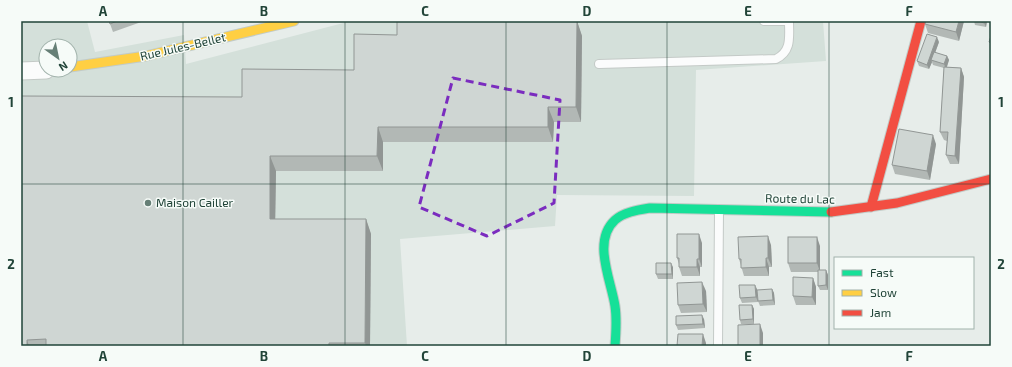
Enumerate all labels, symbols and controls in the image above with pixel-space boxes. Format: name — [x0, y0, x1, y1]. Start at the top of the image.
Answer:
text: A — [99, 3, 108, 19]
text: B — [260, 3, 268, 19]
text: C — [421, 3, 429, 19]
text: D — [583, 3, 592, 19]
text: E — [744, 3, 752, 19]
text: F — [905, 3, 913, 19]
street label: Rue Jules-Bellet — [139, 29, 227, 63]
north arrow — [38, 38, 78, 78]
text: N — [57, 59, 71, 74]
text: 1 — [8, 94, 14, 110]
text: 1 — [998, 94, 1004, 110]
street label: Route du Lac — [765, 190, 835, 206]
place label: Maison Cailler — [156, 195, 234, 209]
marker: Maison Cailler — [143, 198, 153, 208]
text: 2 — [7, 256, 15, 272]
text: 2 — [997, 256, 1005, 272]
legend — [834, 257, 974, 329]
text: Fast — [870, 265, 894, 279]
text: Slow — [870, 285, 897, 299]
text: Jam — [870, 305, 891, 319]
text: A — [99, 348, 108, 364]
text: B — [260, 348, 268, 364]
text: C — [421, 348, 429, 364]
text: D — [583, 348, 592, 364]
text: E — [744, 348, 752, 364]
text: F — [905, 348, 913, 364]

